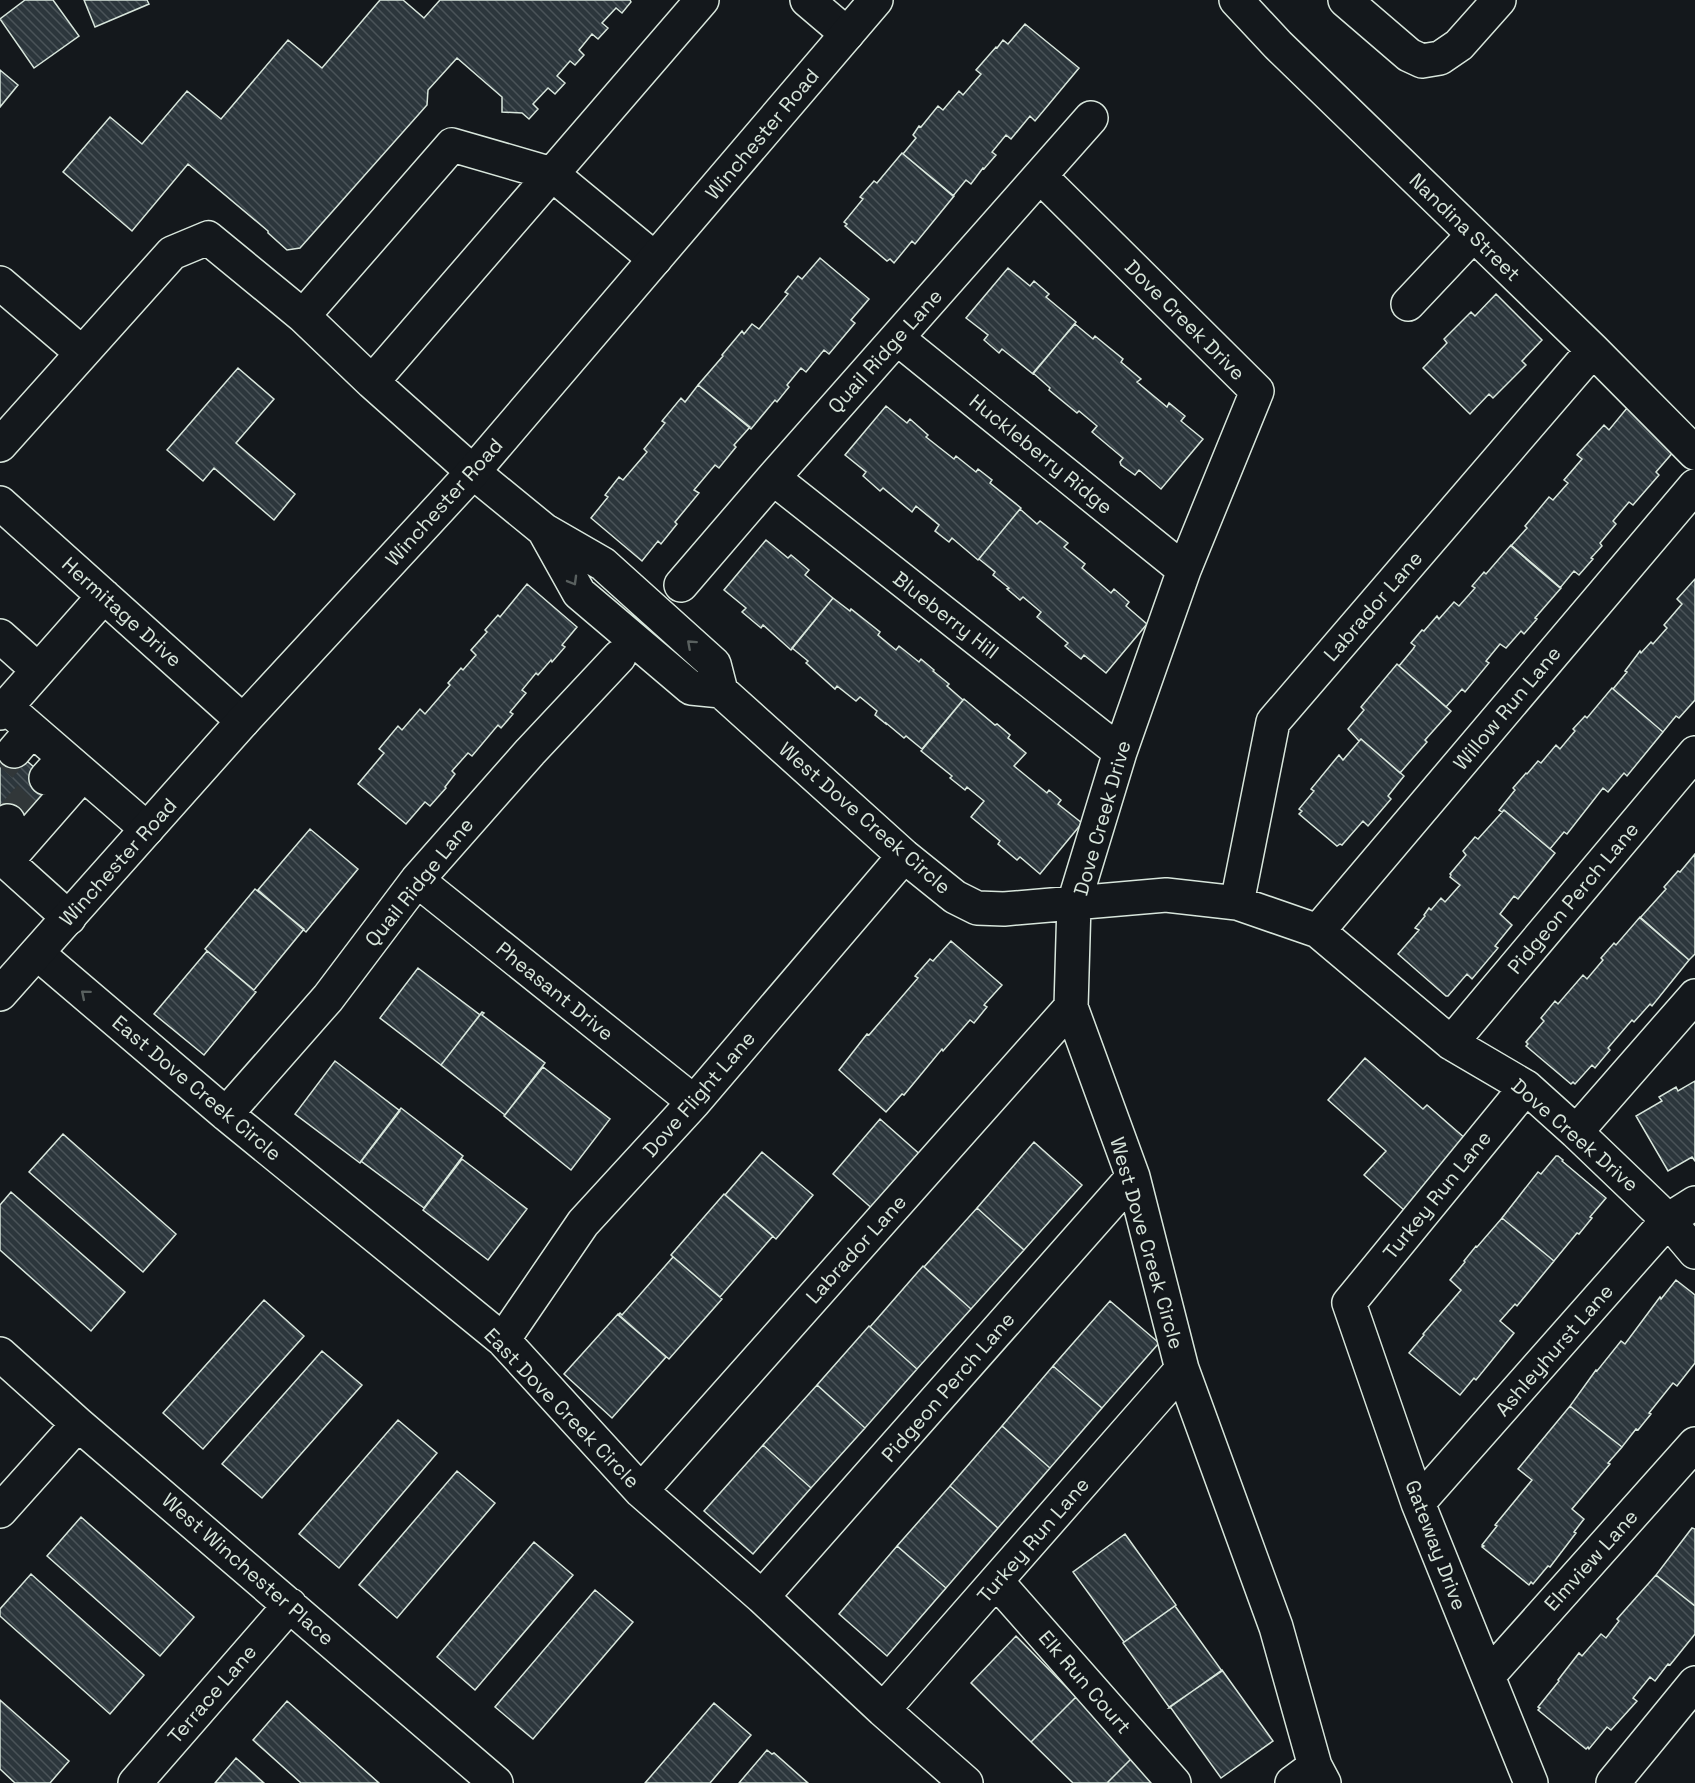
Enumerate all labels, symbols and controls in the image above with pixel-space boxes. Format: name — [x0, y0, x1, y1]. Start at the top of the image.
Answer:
street label: Winchester Road — [699, 63, 825, 205]
street label: Nandina Street — [1404, 167, 1526, 287]
street label: Dove Creek Drive — [1119, 254, 1251, 386]
street label: Quail Ridge Lane — [822, 283, 948, 419]
street label: Huckleberry Ridge — [964, 388, 1118, 520]
street label: Winchester Road — [380, 433, 508, 571]
street label: Labrador Lane — [1318, 545, 1428, 667]
street label: Hermitage Drive — [57, 551, 187, 673]
street label: Blueberry Hill — [888, 566, 1004, 664]
one-way arrow — [566, 575, 577, 585]
one-way arrow — [688, 640, 698, 651]
street label: Willow Run Lane — [1447, 641, 1567, 775]
street label: West Dove Creek Circle — [774, 736, 956, 900]
street label: Dove Creek Drive — [1067, 737, 1137, 899]
street label: Winchester Road — [54, 793, 182, 931]
street label: Quail Ridge Lane — [359, 812, 479, 952]
street label: Pidgeon Perch Lane — [1502, 817, 1644, 979]
street label: Pheasant Drive — [491, 936, 619, 1046]
one-way arrow — [81, 991, 92, 1002]
street label: East Dove Creek Circle — [107, 1010, 287, 1166]
street label: Dove Flight Lane — [637, 1026, 761, 1162]
street label: Dove Creek Drive — [1506, 1073, 1644, 1197]
street label: Turkey Run Lane — [1377, 1125, 1497, 1265]
street label: West Dove Creek Circle — [1104, 1134, 1190, 1352]
street label: Labrador Lane — [800, 1189, 912, 1309]
street label: Ashleyhurst Lane — [1489, 1278, 1619, 1422]
street label: Pidgeon Perch Lane — [876, 1306, 1020, 1468]
street label: East Dove Creek Circle — [479, 1322, 645, 1494]
street label: Turkey Run Lane — [971, 1472, 1095, 1608]
street label: Gateway Drive — [1399, 1476, 1473, 1614]
street label: West Winchester Place — [156, 1487, 340, 1651]
street label: Elmview Lane — [1538, 1504, 1644, 1616]
street label: Elk Run Court — [1033, 1625, 1137, 1739]
street label: Terrace Lane — [162, 1639, 262, 1749]

